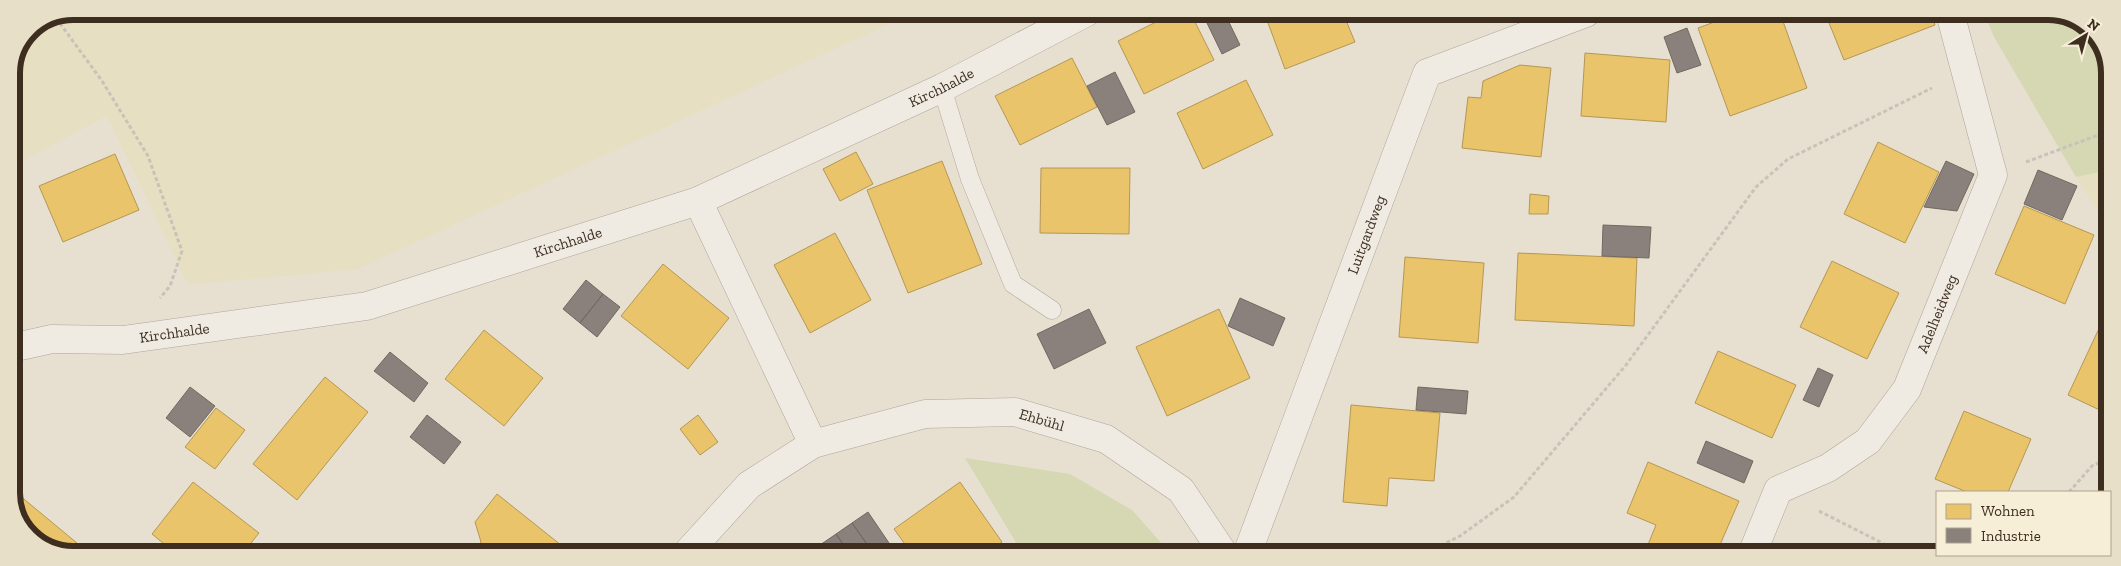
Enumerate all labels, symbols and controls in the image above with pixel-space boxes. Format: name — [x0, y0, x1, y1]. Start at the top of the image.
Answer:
north arrow — [2061, 10, 2111, 60]
text: N — [2084, 15, 2103, 35]
street label: Kirchhalde — [906, 64, 977, 111]
street label: Luitgardweg — [1344, 193, 1389, 277]
street label: Kirchhalde — [531, 223, 604, 262]
street label: Adelheidweg — [1913, 272, 1961, 356]
street label: Kirchhalde — [138, 319, 211, 347]
street label: Ehbühl — [1017, 405, 1066, 435]
legend — [1936, 491, 2111, 556]
text: Wohnen — [1981, 502, 2035, 520]
text: Industrie — [1981, 527, 2041, 545]

